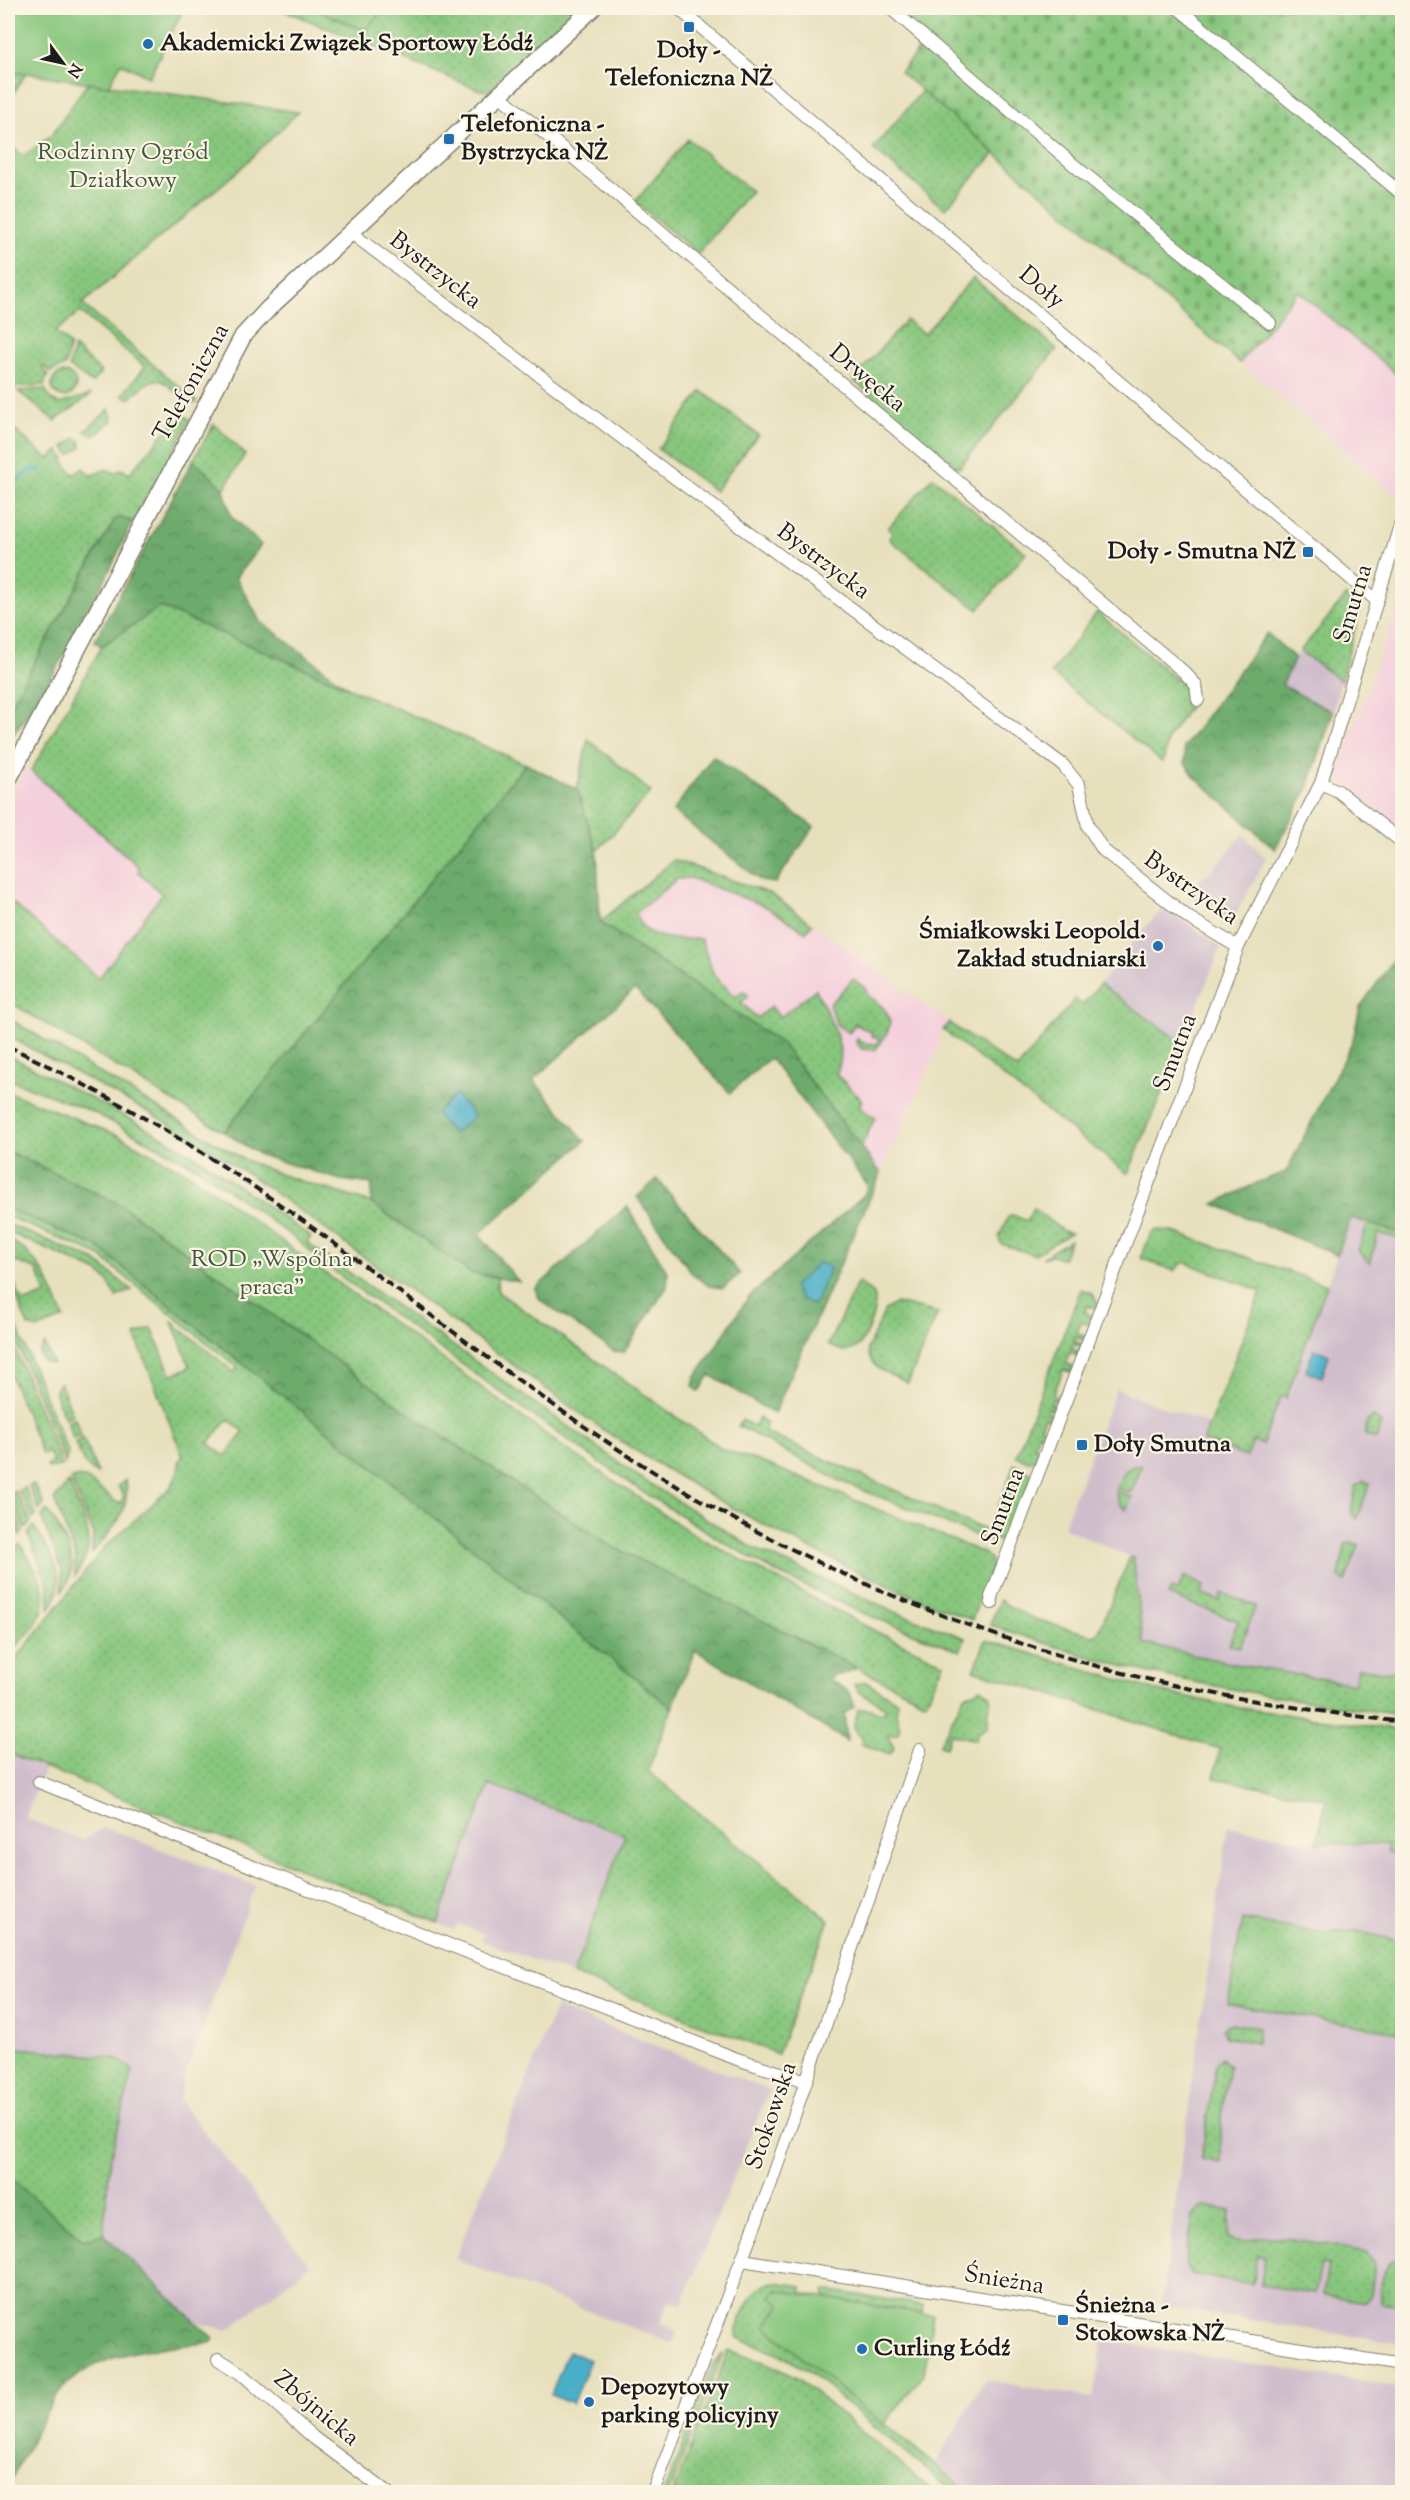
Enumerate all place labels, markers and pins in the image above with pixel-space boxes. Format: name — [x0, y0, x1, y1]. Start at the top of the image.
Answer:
marker: Doły - Telefoniczna NŻ — [682, 20, 696, 34]
place label: Akademicki Związek Sportowy Łódź — [160, 27, 533, 61]
place label: Doły - Telefoniczna NŻ — [605, 34, 774, 96]
marker: Akademicki Związek Sportowy Łódź — [141, 37, 155, 51]
place label: Telefoniczna - Bystrzycka NŻ — [461, 108, 608, 170]
marker: Telefoniczna - Bystrzycka NŻ — [442, 132, 456, 146]
place label: Doły - Smutna NŻ — [1108, 535, 1296, 569]
marker: Doły - Smutna NŻ — [1301, 545, 1315, 559]
place label: Śmiałkowski Leopold. Zakład studniarski — [919, 915, 1146, 977]
marker: Śmiałkowski Leopold. Zakład studniarski — [1151, 939, 1165, 953]
place label: Doły Smutna — [1094, 1428, 1232, 1462]
marker: Doły Smutna — [1075, 1438, 1089, 1452]
place label: Śnieżna - Stokowska NŻ — [1075, 2289, 1225, 2351]
marker: Śnieżna - Stokowska NŻ — [1056, 2313, 1070, 2327]
place label: Curling Łódź — [874, 2332, 1010, 2366]
marker: Curling Łódź — [855, 2342, 869, 2356]
place label: Depozytowy parking policyjny — [601, 2371, 779, 2433]
marker: Depozytowy parking policyjny — [582, 2395, 596, 2409]

